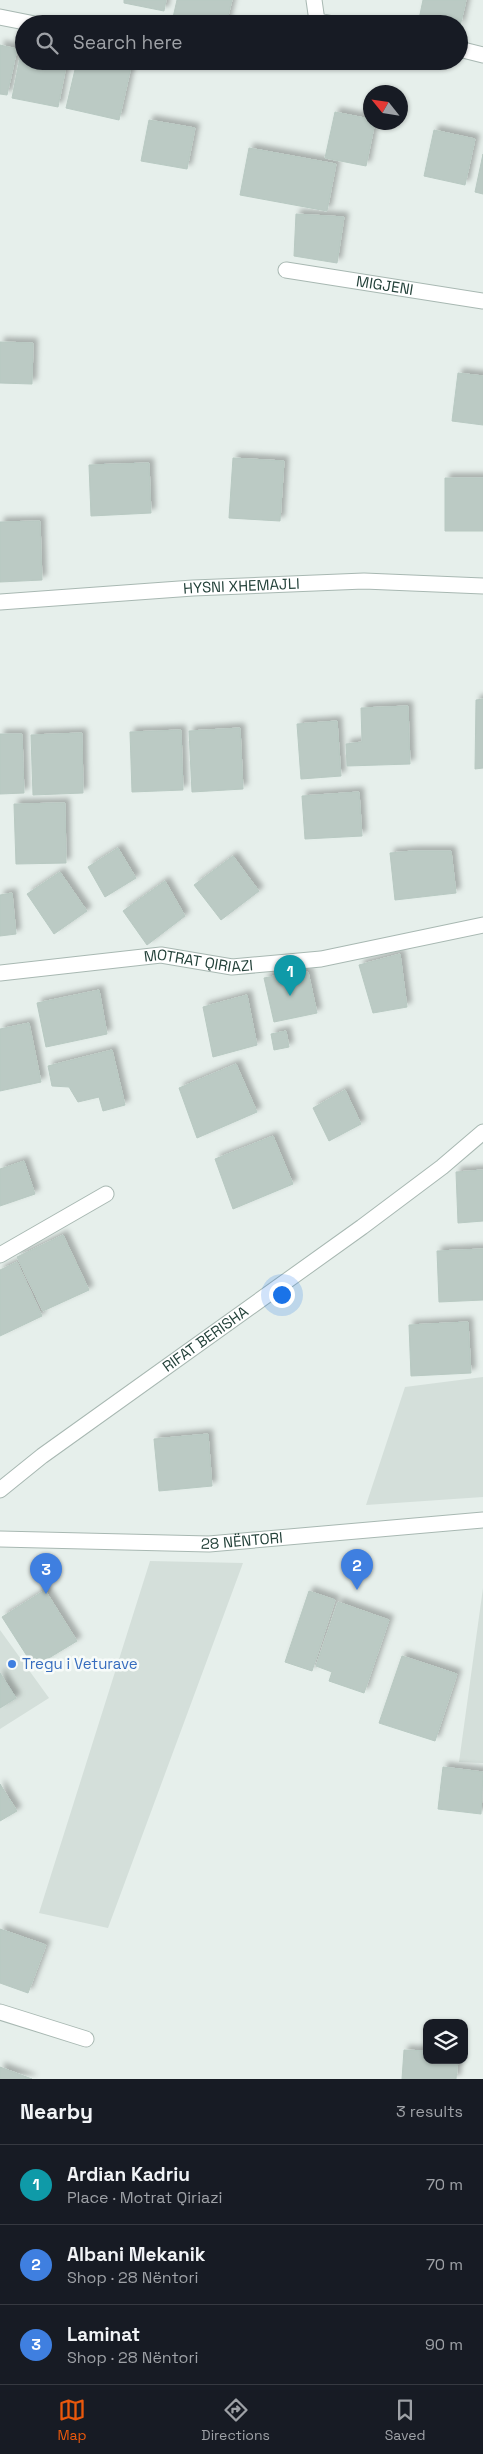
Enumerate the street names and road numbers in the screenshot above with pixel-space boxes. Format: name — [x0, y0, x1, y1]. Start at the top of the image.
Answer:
street label: MIGJENI — [355, 271, 415, 299]
street label: HYSNI XHEMAJLI — [183, 574, 300, 598]
street label: MOTRAT QIRIAZI — [143, 944, 254, 976]
street label: RIFAT BERISHA — [158, 1301, 252, 1376]
street label: 28 NËNTORI — [201, 1528, 284, 1553]

